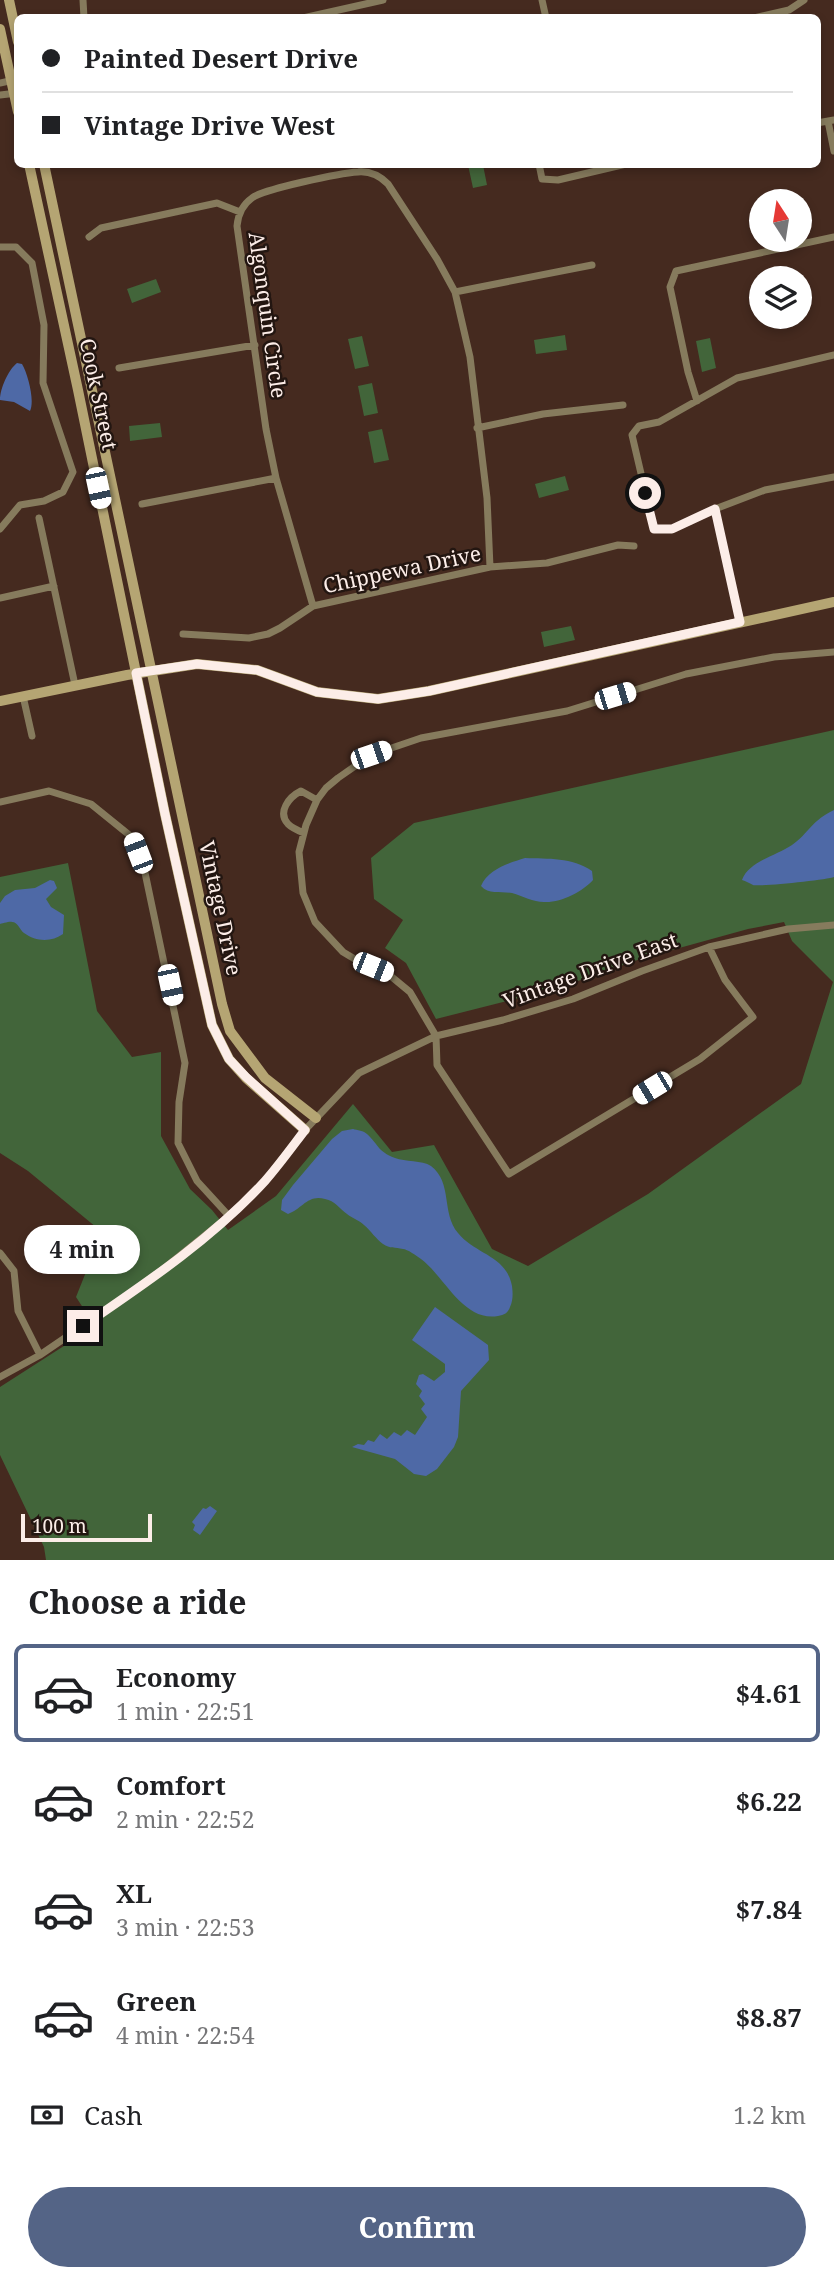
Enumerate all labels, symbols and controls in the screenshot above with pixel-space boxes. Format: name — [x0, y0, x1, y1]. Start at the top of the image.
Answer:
text: Painted Desert Drive — [84, 40, 358, 76]
text: Vintage Drive West — [84, 107, 335, 143]
north arrow — [749, 189, 812, 252]
map controls — [749, 189, 812, 329]
street label: Algonquin Circle — [242, 230, 294, 400]
button: layers — [749, 266, 812, 329]
street label: Cook Street — [74, 336, 124, 452]
car — [84, 465, 113, 511]
route start — [629, 477, 661, 509]
street label: Chippewa Drive — [321, 539, 483, 599]
car — [592, 680, 639, 712]
car — [348, 738, 395, 772]
car — [121, 830, 156, 876]
street label: Vintage Drive — [193, 838, 249, 978]
street label: Vintage Drive East — [499, 925, 681, 1015]
car — [350, 949, 397, 985]
car — [156, 962, 185, 1008]
car — [629, 1068, 676, 1108]
callout: 4 min — [25, 1224, 141, 1274]
text: 4 min — [49, 1233, 115, 1265]
route end — [67, 1310, 99, 1342]
scale bar — [21, 1511, 152, 1543]
text: 100 m — [32, 1513, 87, 1539]
text: Choose a ride — [28, 1580, 247, 1623]
text: Economy — [116, 1659, 236, 1695]
icon: car — [32, 1662, 95, 1725]
text: $4.61 — [736, 1675, 802, 1711]
text: 1 min · 22:51 — [116, 1695, 254, 1727]
text: Comfort — [116, 1767, 226, 1803]
icon: car — [32, 1770, 95, 1833]
text: $6.22 — [736, 1783, 802, 1819]
text: 2 min · 22:52 — [116, 1803, 254, 1835]
text: XL — [116, 1875, 152, 1911]
icon: car — [32, 1878, 95, 1941]
text: $7.84 — [736, 1891, 802, 1927]
text: 3 min · 22:53 — [116, 1911, 254, 1943]
text: Green — [116, 1983, 197, 2019]
icon: car — [32, 1986, 95, 2049]
text: $8.87 — [736, 1999, 802, 2035]
text: 4 min · 22:54 — [116, 2019, 254, 2051]
icon: cash — [28, 2096, 66, 2134]
text: Cash — [84, 2097, 143, 2133]
text: 1.2 km — [733, 2099, 806, 2131]
button: Confirm — [28, 2187, 806, 2267]

